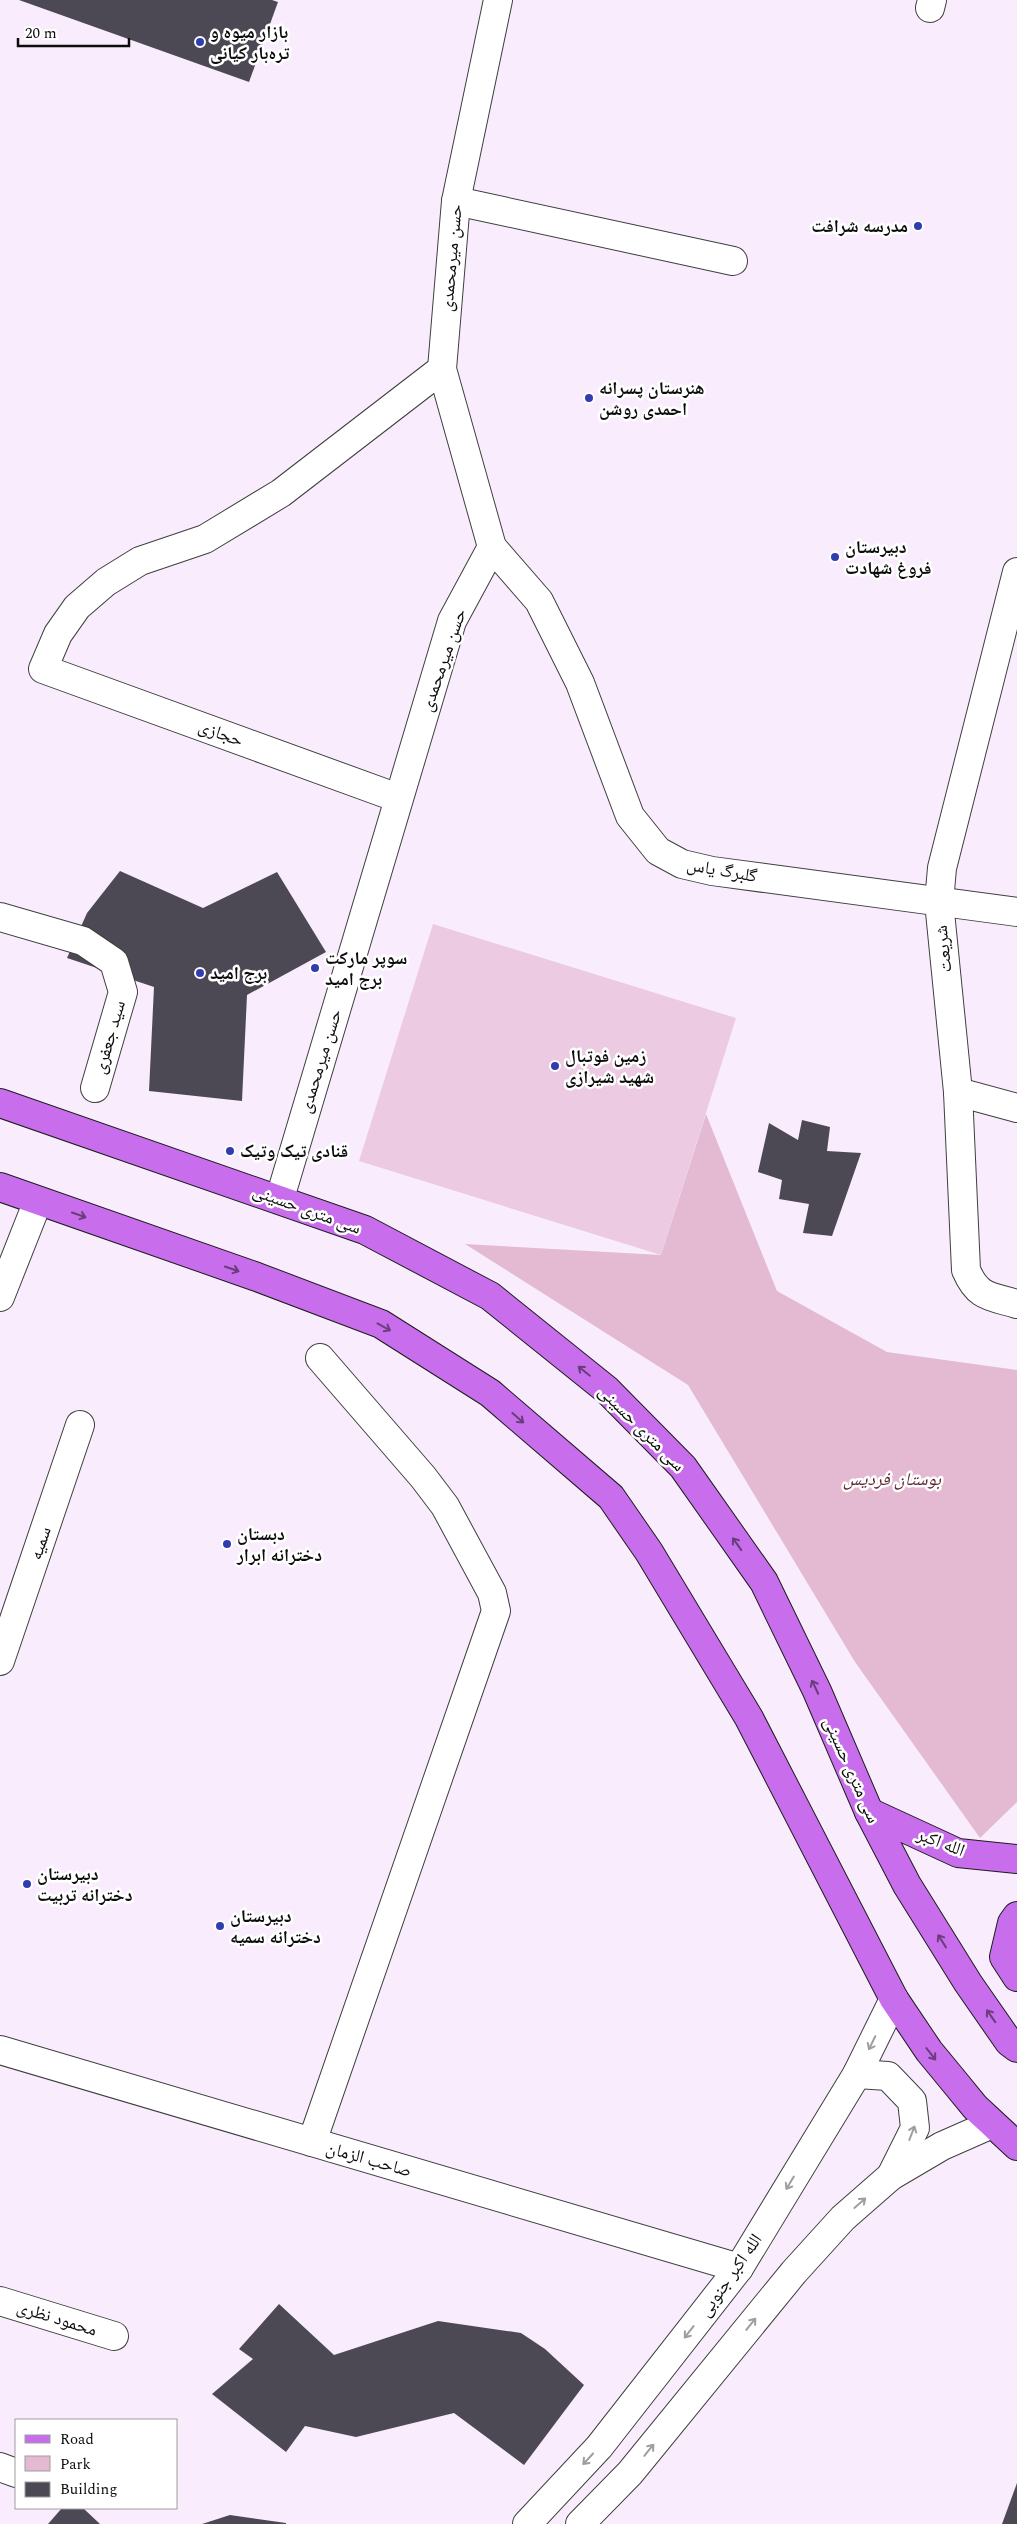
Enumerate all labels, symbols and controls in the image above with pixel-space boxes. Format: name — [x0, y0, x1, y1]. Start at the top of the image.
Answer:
scale bar — [18, 15, 129, 47]
place label: بازار میوه و تره‌بار کیانی — [210, 19, 290, 67]
text: 20 m — [25, 22, 57, 45]
marker: بازار میوه و تره‌بار کیانی — [194, 36, 206, 48]
street label: حسن میرمحمدی — [433, 203, 470, 313]
place label: مدرسه شرافت — [811, 213, 908, 240]
marker: مدرسه شرافت — [912, 220, 924, 232]
place label: هنرستان پسرانه احمدی روشن — [599, 375, 705, 423]
marker: هنرستان پسرانه احمدی روشن — [583, 392, 595, 404]
place label: دبیرستان فروغ شهادت — [845, 534, 931, 582]
marker: دبیرستان فروغ شهادت — [829, 551, 841, 563]
street label: حسن میرمحمدی — [413, 605, 474, 715]
street label: حجازی — [195, 713, 247, 754]
street label: گلبرگ یاس — [685, 851, 760, 890]
street label: شریعت — [928, 924, 959, 974]
place label: سوپر مارکت برج امید — [325, 945, 407, 993]
place label: برج امید — [210, 960, 267, 987]
marker: سوپر مارکت برج امید — [309, 962, 321, 974]
marker: برج امید — [194, 967, 206, 979]
street label: سید جعفری — [86, 997, 133, 1077]
street label: حسن میرمحمدی — [292, 1006, 349, 1117]
place label: زمین فوتبال شهید شیرازی — [565, 1043, 654, 1091]
marker: زمین فوتبال شهید شیرازی — [549, 1060, 561, 1072]
place label: قنادی تیک وتیک — [240, 1138, 348, 1165]
marker: قنادی تیک وتیک — [224, 1145, 236, 1157]
street label: سی متری حسینی — [249, 1177, 365, 1242]
one-way arrow — [71, 1211, 86, 1220]
one-way arrow — [224, 1264, 240, 1274]
one-way arrow — [377, 1322, 391, 1332]
one-way arrow — [578, 1366, 591, 1377]
street label: سی متری حسینی — [592, 1379, 691, 1478]
one-way arrow — [512, 1412, 525, 1423]
park label: بوستان فردیس — [843, 1466, 942, 1493]
place label: دبستان دخترانه ابرار — [236, 1521, 322, 1569]
street label: سمیه — [22, 1523, 59, 1564]
marker: دبستان دخترانه ابرار — [221, 1538, 233, 1550]
one-way arrow — [732, 1538, 742, 1552]
one-way arrow — [810, 1680, 819, 1695]
street label: سی متری حسینی — [816, 1713, 887, 1828]
street label: الله اکبر — [912, 1821, 969, 1864]
place label: دبیرستان دخترانه تربیت — [37, 1861, 133, 1909]
marker: دبیرستان دخترانه تربیت — [21, 1878, 33, 1890]
place label: دبیرستان دخترانه سمیه — [230, 1903, 321, 1951]
marker: دبیرستان دخترانه سمیه — [214, 1920, 226, 1932]
one-way arrow — [937, 1935, 947, 1949]
one-way arrow — [986, 2009, 996, 2023]
one-way arrow — [867, 2035, 876, 2050]
one-way arrow — [926, 2047, 937, 2060]
one-way arrow — [908, 2126, 917, 2141]
street label: صاحب الزمان — [323, 2134, 415, 2185]
one-way arrow — [785, 2176, 795, 2190]
one-way arrow — [853, 2198, 866, 2209]
street label: الله اکبر جنوبی — [692, 2228, 769, 2323]
street label: محمود نظری — [13, 2293, 100, 2343]
one-way arrow — [746, 2318, 757, 2331]
one-way arrow — [684, 2325, 695, 2338]
legend — [15, 2419, 178, 2509]
text: Road — [60, 2428, 94, 2451]
one-way arrow — [644, 2444, 655, 2457]
one-way arrow — [582, 2452, 594, 2465]
text: Park — [60, 2453, 91, 2476]
text: Building — [60, 2478, 117, 2501]

